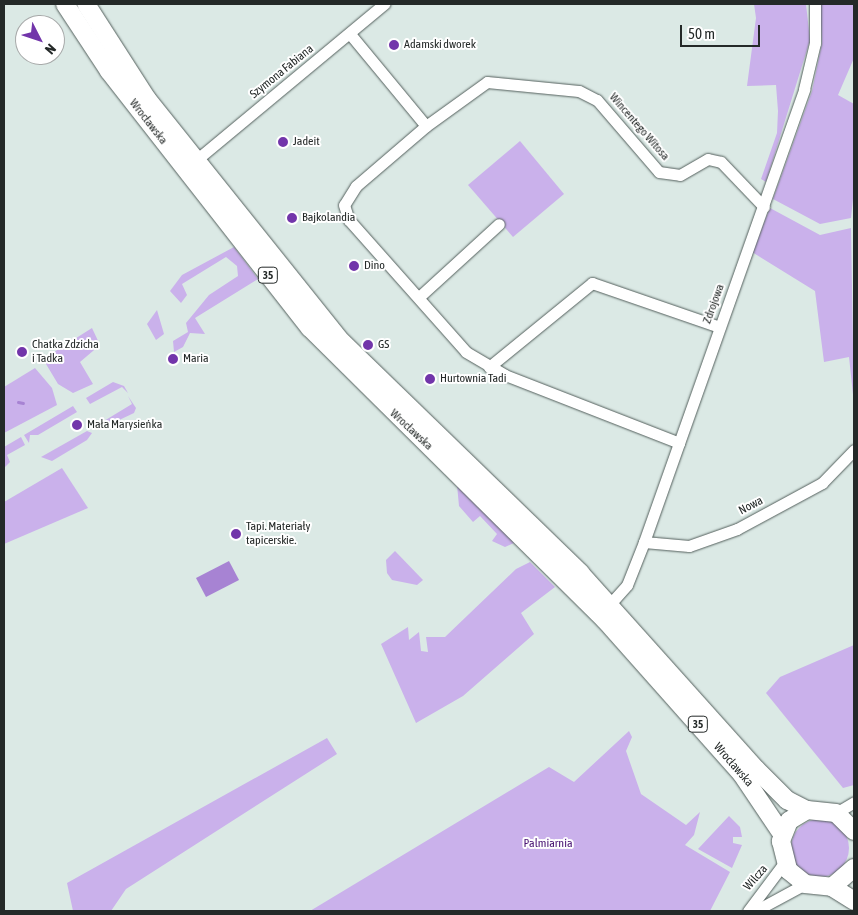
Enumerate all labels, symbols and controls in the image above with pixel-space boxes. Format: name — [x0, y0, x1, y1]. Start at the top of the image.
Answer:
north arrow — [15, 15, 65, 65]
scale bar — [683, 15, 763, 47]
text: 50 m — [688, 25, 715, 42]
place label: Adamski dworek — [404, 38, 476, 52]
marker: Adamski dworek — [388, 39, 400, 51]
text: N — [42, 41, 59, 58]
street label: Szymona Fabiana — [247, 42, 317, 102]
street label: Wincentego Witosa — [606, 90, 672, 164]
street label: Wrocławska — [126, 97, 170, 147]
place label: Jadeit — [293, 135, 320, 149]
marker: Jadeit — [277, 136, 289, 148]
place label: Bajkolandia — [302, 211, 355, 225]
marker: Bajkolandia — [286, 212, 298, 224]
place label: Dino — [364, 259, 385, 273]
marker: Dino — [348, 260, 360, 272]
road number: 35 — [257, 266, 279, 284]
street label: Zdrojowa — [700, 282, 728, 326]
place label: Chatka Zdzicha i Tadka — [32, 338, 99, 366]
place label: GS — [378, 338, 389, 352]
marker: GS — [362, 339, 374, 351]
marker: Chatka Zdzicha i Tadka — [16, 346, 28, 358]
place label: Maria — [183, 352, 208, 366]
marker: Maria — [167, 353, 179, 365]
place label: Hurtownia Tadi — [440, 372, 506, 386]
marker: Hurtownia Tadi — [424, 373, 436, 385]
street label: Wrocławska — [387, 407, 435, 453]
place label: Mała Marysieńka — [87, 418, 162, 432]
marker: Mała Marysieńka — [71, 419, 83, 431]
street label: Nowa — [736, 494, 766, 518]
place label: Tapi. Materiały tapicerskie. — [246, 520, 311, 548]
marker: Tapi. Materiały tapicerskie. — [230, 528, 242, 540]
road number: 35 — [687, 716, 709, 732]
street label: Wrocławska — [710, 740, 756, 790]
park label: Palmiarnia — [523, 837, 573, 851]
street label: Wilcza — [741, 862, 771, 894]

